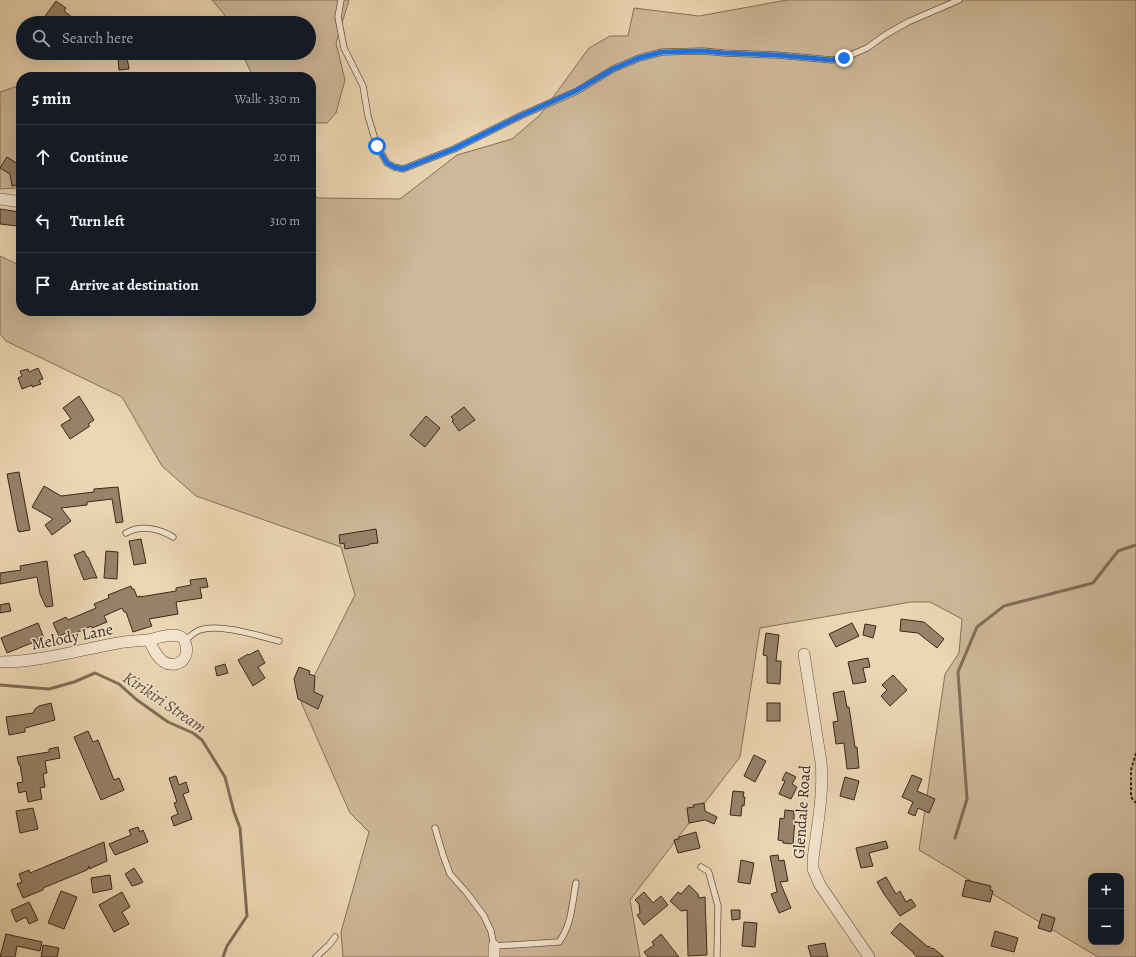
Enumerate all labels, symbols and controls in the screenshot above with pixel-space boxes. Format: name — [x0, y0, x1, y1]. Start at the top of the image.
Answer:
search box — [16, 16, 316, 60]
icon: search — [30, 27, 52, 49]
text: Search here — [62, 28, 133, 48]
route end — [835, 49, 853, 67]
text: 5 min — [32, 87, 71, 110]
text: Walk · 330 m — [234, 90, 300, 107]
route start — [368, 137, 386, 155]
icon: ahead — [32, 146, 54, 168]
text: Continue — [70, 147, 128, 167]
text: 20 m — [274, 148, 300, 165]
icon: left — [32, 210, 54, 232]
text: Turn left — [70, 211, 125, 231]
text: 310 m — [270, 212, 300, 229]
icon: arrive — [32, 274, 54, 296]
text: Arrive at destination — [70, 275, 199, 295]
street label: Melody Lane — [30, 618, 115, 656]
water label: Kirikiri Stream — [118, 666, 211, 739]
street label: Glendale Road — [788, 764, 816, 860]
map controls — [1088, 873, 1124, 945]
button: + — [1088, 873, 1124, 909]
button: − — [1088, 909, 1124, 945]

